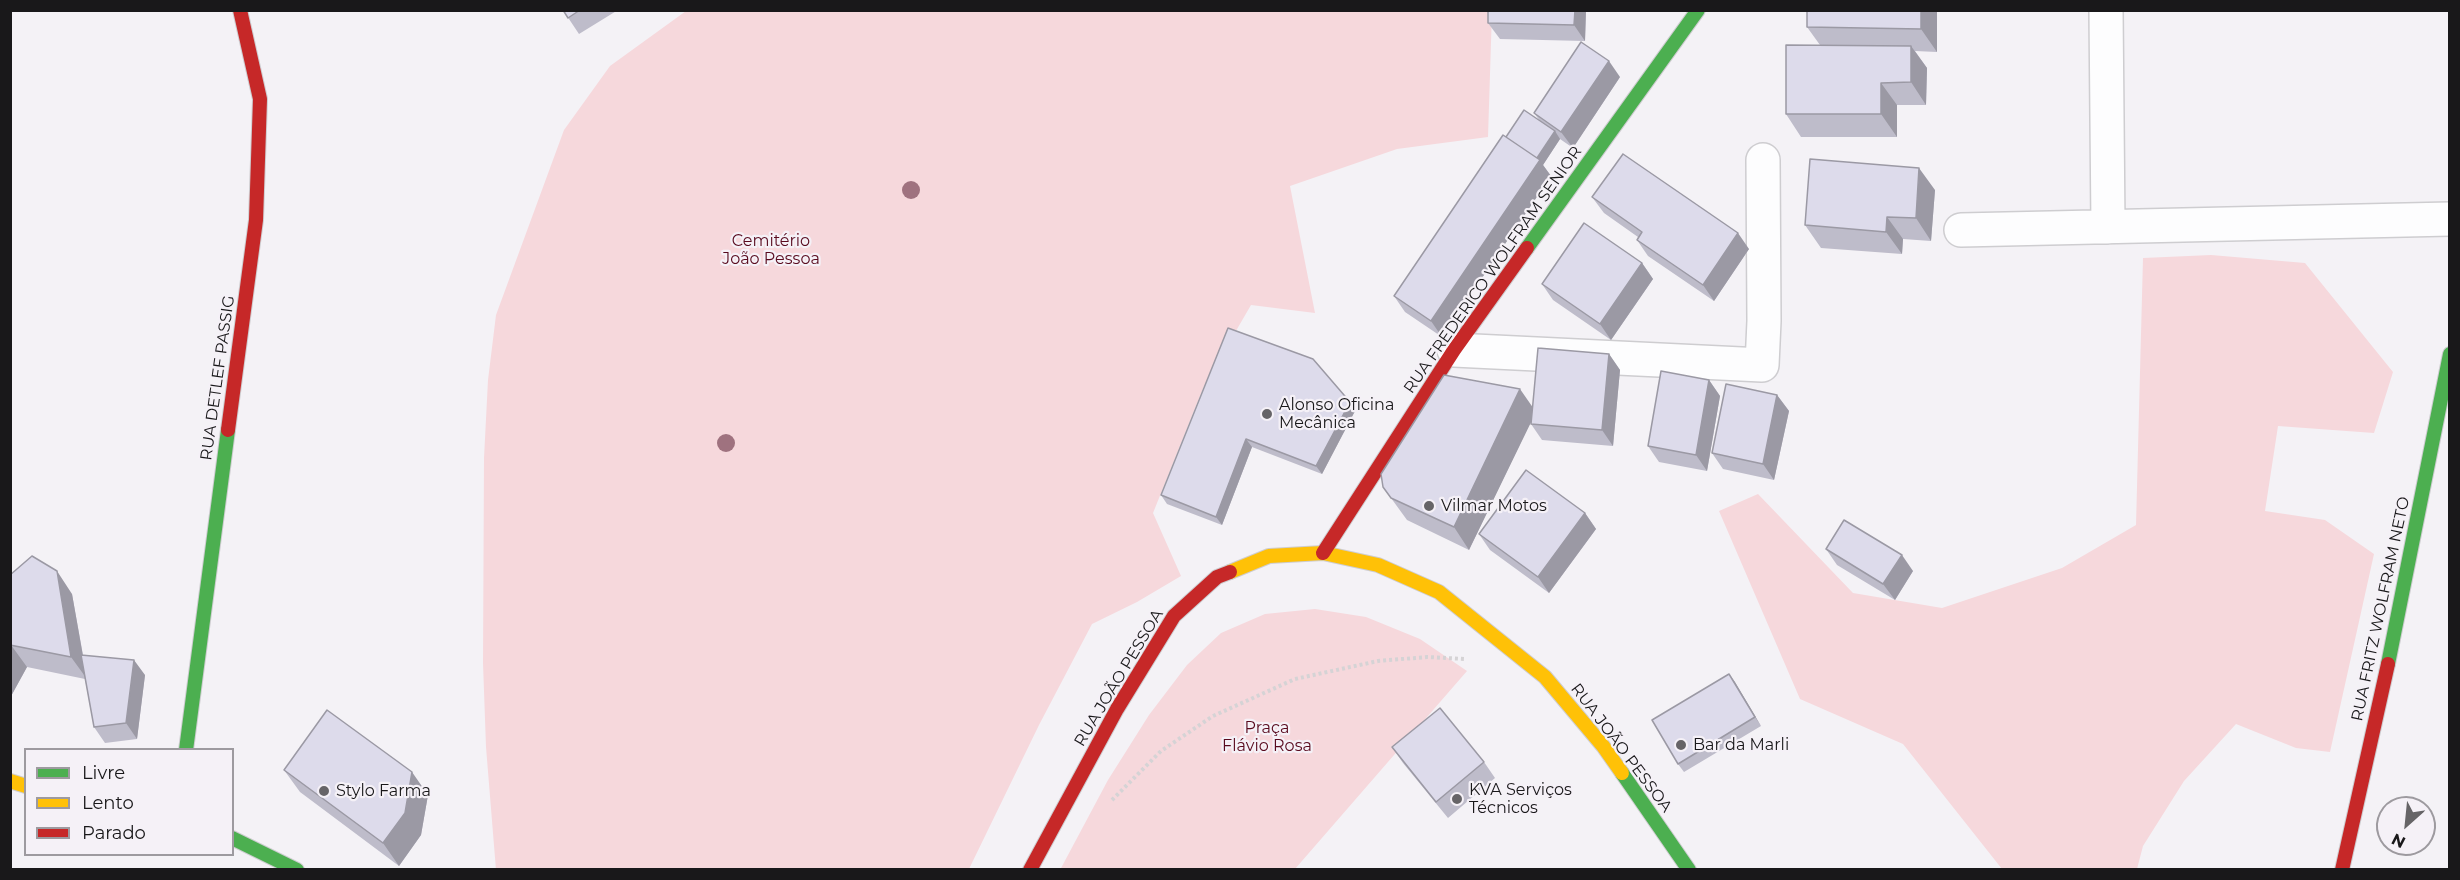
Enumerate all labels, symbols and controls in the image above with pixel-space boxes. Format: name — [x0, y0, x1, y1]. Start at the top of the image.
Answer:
street label: RUA FREDERICO WOLFRAM SENIOR — [1400, 143, 1586, 397]
park label: Cemitério João Pessoa — [722, 231, 820, 269]
street label: RUA DETLEF PASSIG — [197, 294, 239, 462]
place label: Alonso Oficina Mecânica — [1279, 395, 1394, 433]
marker: Alonso Oficina Mecânica — [1260, 407, 1274, 421]
street label: RUA FRITZ WOLFRAM NETO — [2348, 495, 2414, 723]
place label: Vilmar Motos — [1441, 496, 1547, 516]
marker: Vilmar Motos — [1422, 499, 1436, 513]
street label: RUA JOÃO PESSOA — [1071, 606, 1167, 750]
street label: RUA JOÃO PESSOA — [1566, 680, 1676, 816]
park label: Praça Flávio Rosa — [1222, 718, 1312, 756]
place label: Bar da Marli — [1693, 735, 1789, 755]
marker: Bar da Marli — [1674, 738, 1688, 752]
legend — [24, 748, 234, 856]
text: Livre — [82, 762, 125, 784]
place label: KVA Serviços Técnicos — [1469, 780, 1572, 818]
place label: Stylo Farma — [336, 781, 431, 801]
marker: Stylo Farma — [317, 784, 331, 798]
text: Lento — [82, 792, 134, 814]
marker: KVA Serviços Técnicos — [1450, 792, 1464, 806]
north arrow — [2376, 796, 2436, 856]
text: Parado — [82, 822, 146, 844]
text: N — [2388, 829, 2409, 852]

